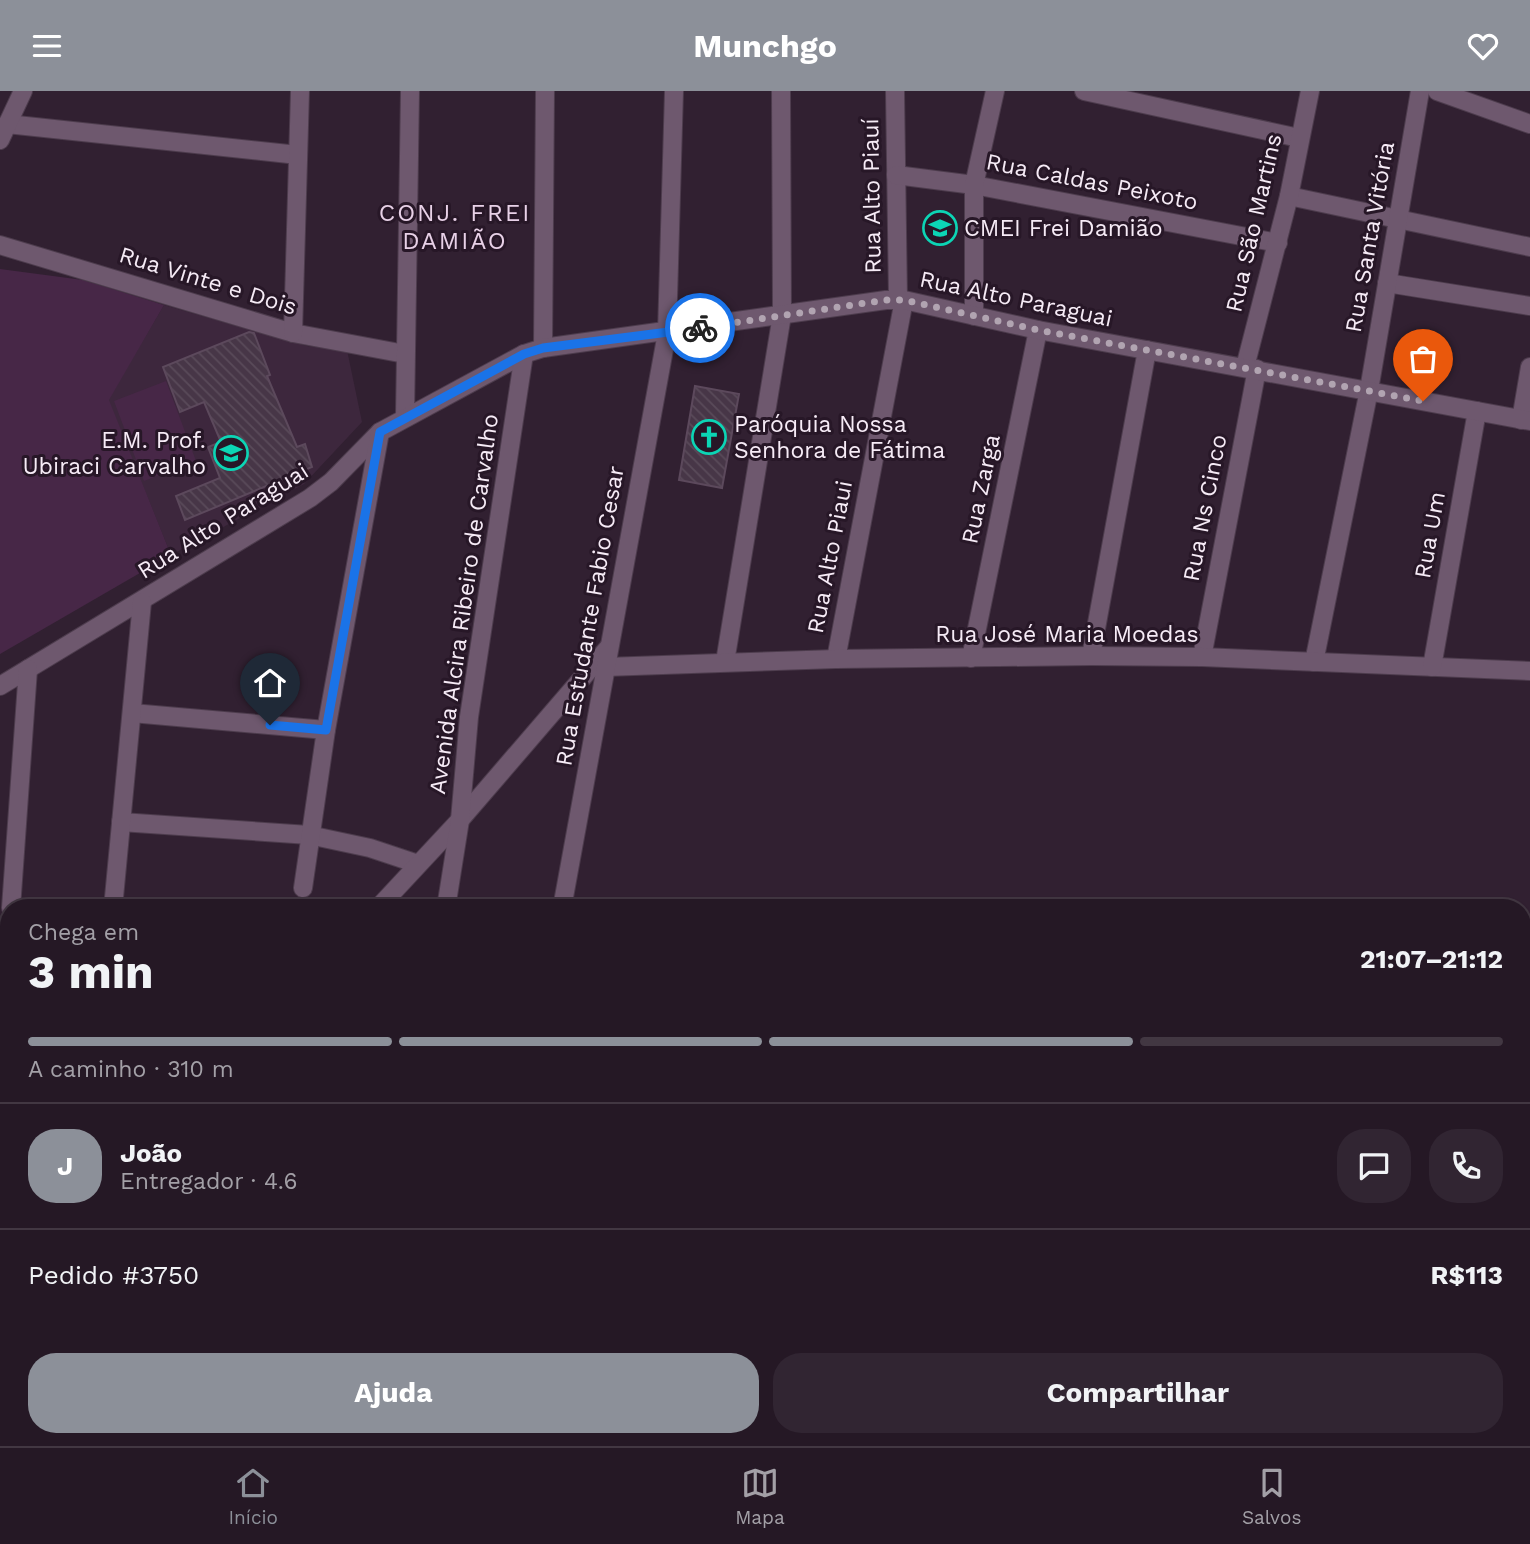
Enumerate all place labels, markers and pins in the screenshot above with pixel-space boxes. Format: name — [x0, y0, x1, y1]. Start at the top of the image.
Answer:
school or university icon: CMEI Frei Damião — [921, 209, 959, 247]
place label: CMEI Frei Damião — [964, 215, 1163, 242]
pin — [1393, 329, 1453, 401]
place label: Paróquia Nossa Senhora de Fátima — [734, 411, 945, 464]
church icon: Paróquia Nossa Senhora de Fátima — [690, 418, 728, 456]
place label: E.M. Prof. Ubiraci Carvalho — [22, 427, 206, 480]
school or university icon: E.M. Prof. Ubiraci Carvalho — [212, 434, 250, 472]
pin — [240, 653, 300, 725]

